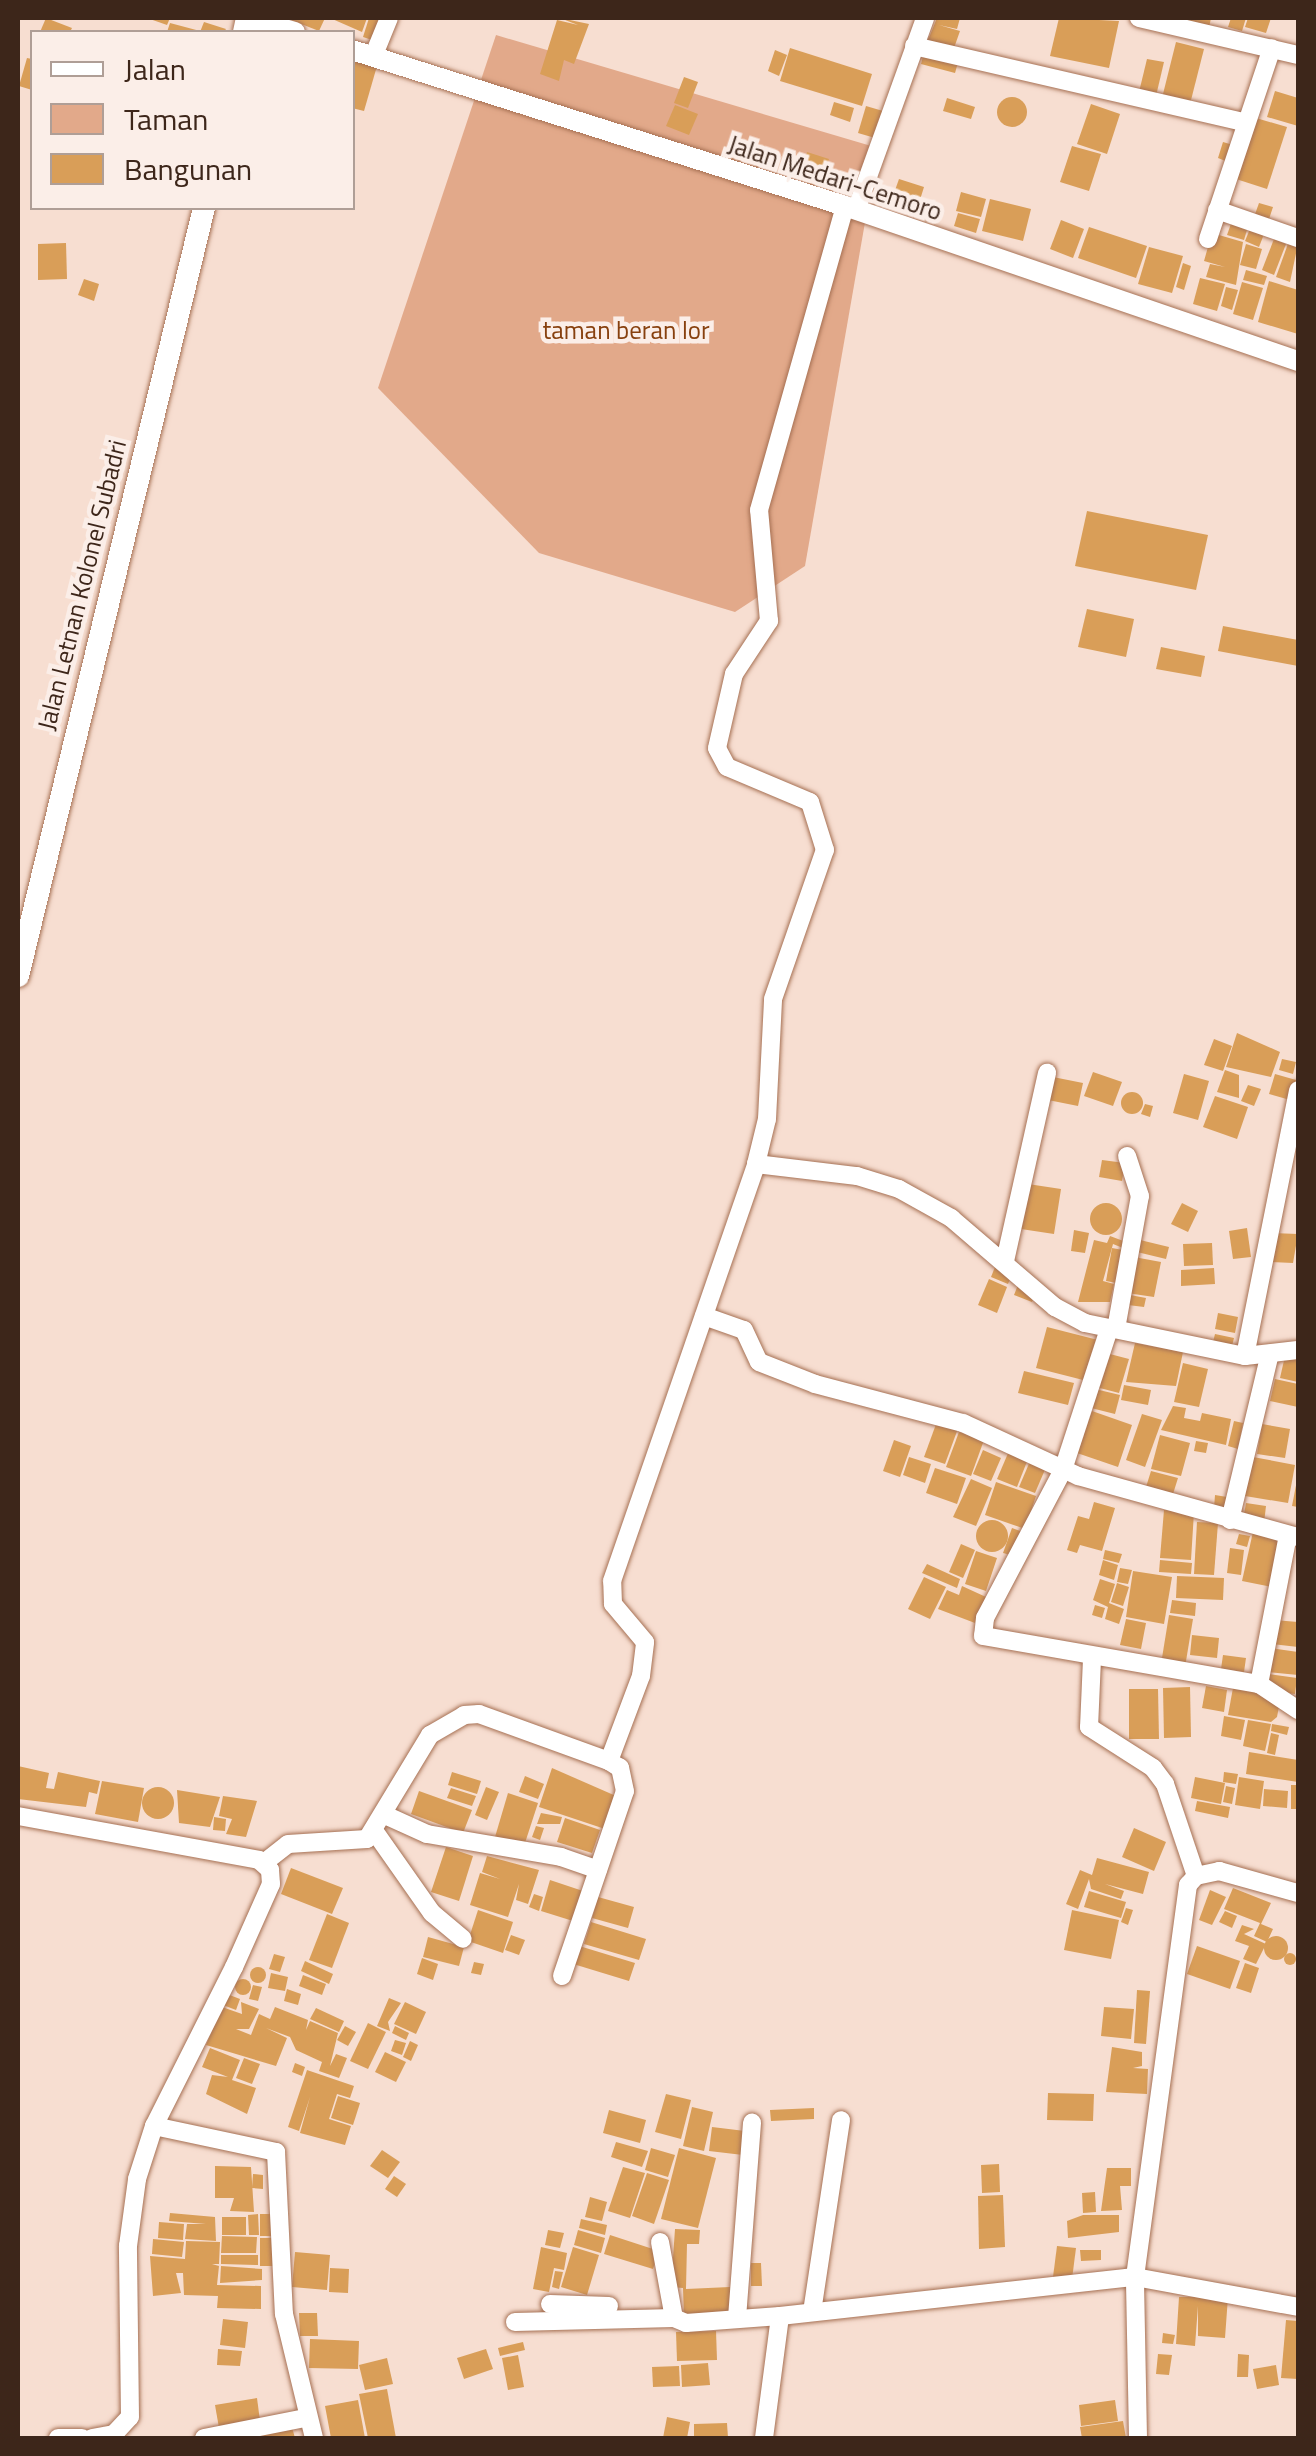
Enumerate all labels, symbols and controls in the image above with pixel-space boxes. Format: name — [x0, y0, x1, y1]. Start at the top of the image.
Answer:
legend — [30, 30, 355, 210]
text: Jalan — [124, 46, 186, 92]
text: Taman — [124, 96, 208, 142]
street label: Jalan Medari-Cemoro — [724, 129, 946, 227]
text: Bangunan — [124, 146, 252, 192]
park label: taman beran lor — [542, 315, 710, 345]
street label: Jalan Letnan Kolonel Subadri — [31, 437, 133, 733]

